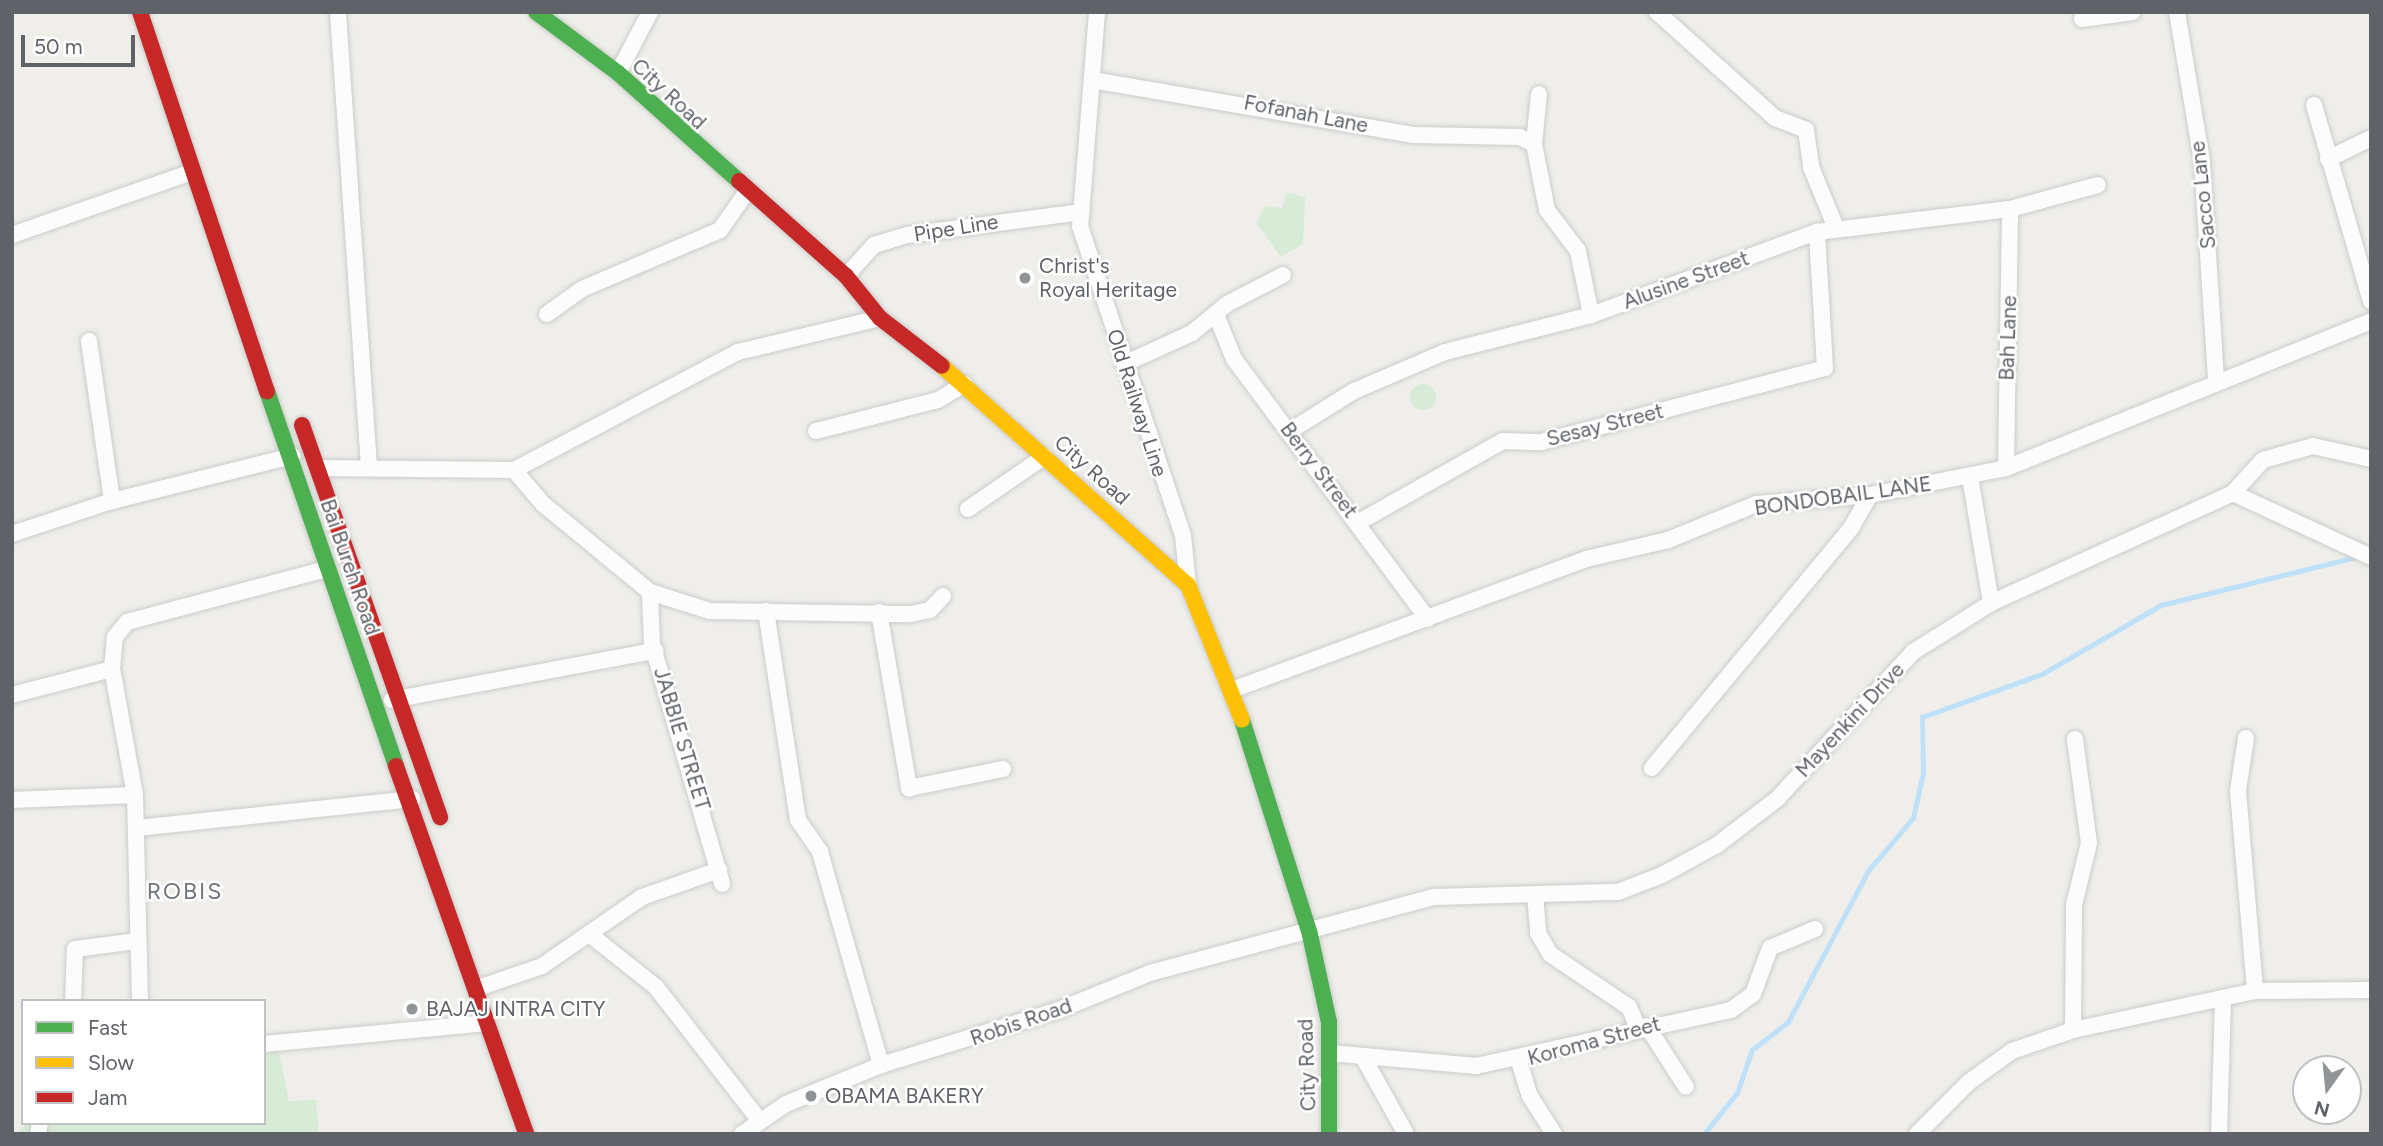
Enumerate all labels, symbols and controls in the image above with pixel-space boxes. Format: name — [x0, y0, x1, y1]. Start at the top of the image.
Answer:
scale bar — [24, 21, 138, 65]
text: 50 m — [34, 34, 83, 59]
street label: City Road — [627, 53, 711, 135]
street label: Fofanah Lane — [1242, 90, 1370, 138]
street label: Sacco Lane — [2185, 140, 2221, 250]
street label: Pipe Line — [912, 209, 1000, 247]
street label: Alusine Street — [1619, 246, 1753, 314]
place label: Christ's Royal Heritage — [1039, 253, 1177, 303]
marker: Christ's Royal Heritage — [1017, 270, 1033, 286]
street label: Bah Lane — [1994, 295, 2022, 381]
street label: Old Railway Line — [1101, 326, 1173, 480]
street label: Sesay Street — [1544, 398, 1666, 452]
street label: Berry Street — [1275, 417, 1363, 523]
street label: City Road — [1049, 430, 1135, 510]
street label: BONDOBAIL LANE — [1753, 471, 1933, 521]
street label: Bai Bureh Road — [315, 496, 385, 638]
street label: Mayenkini Drive — [1790, 657, 1910, 783]
street label: JABBIE STREET — [648, 665, 716, 813]
district label: ROBIS — [147, 877, 223, 905]
street label: Robis Road — [967, 993, 1075, 1051]
place label: BAJAJ INTRA CITY — [426, 996, 605, 1022]
legend — [21, 999, 266, 1125]
marker: BAJAJ INTRA CITY — [404, 1001, 420, 1017]
street label: Koroma Street — [1525, 1011, 1663, 1071]
text: Fast — [88, 1015, 128, 1040]
street label: City Road — [1293, 1018, 1321, 1112]
text: Slow — [88, 1050, 134, 1075]
north arrow — [2292, 1055, 2362, 1125]
place label: OBAMA BAKERY — [825, 1083, 984, 1109]
text: Jam — [88, 1085, 127, 1110]
marker: OBAMA BAKERY — [803, 1088, 819, 1104]
text: N — [2312, 1096, 2332, 1122]

